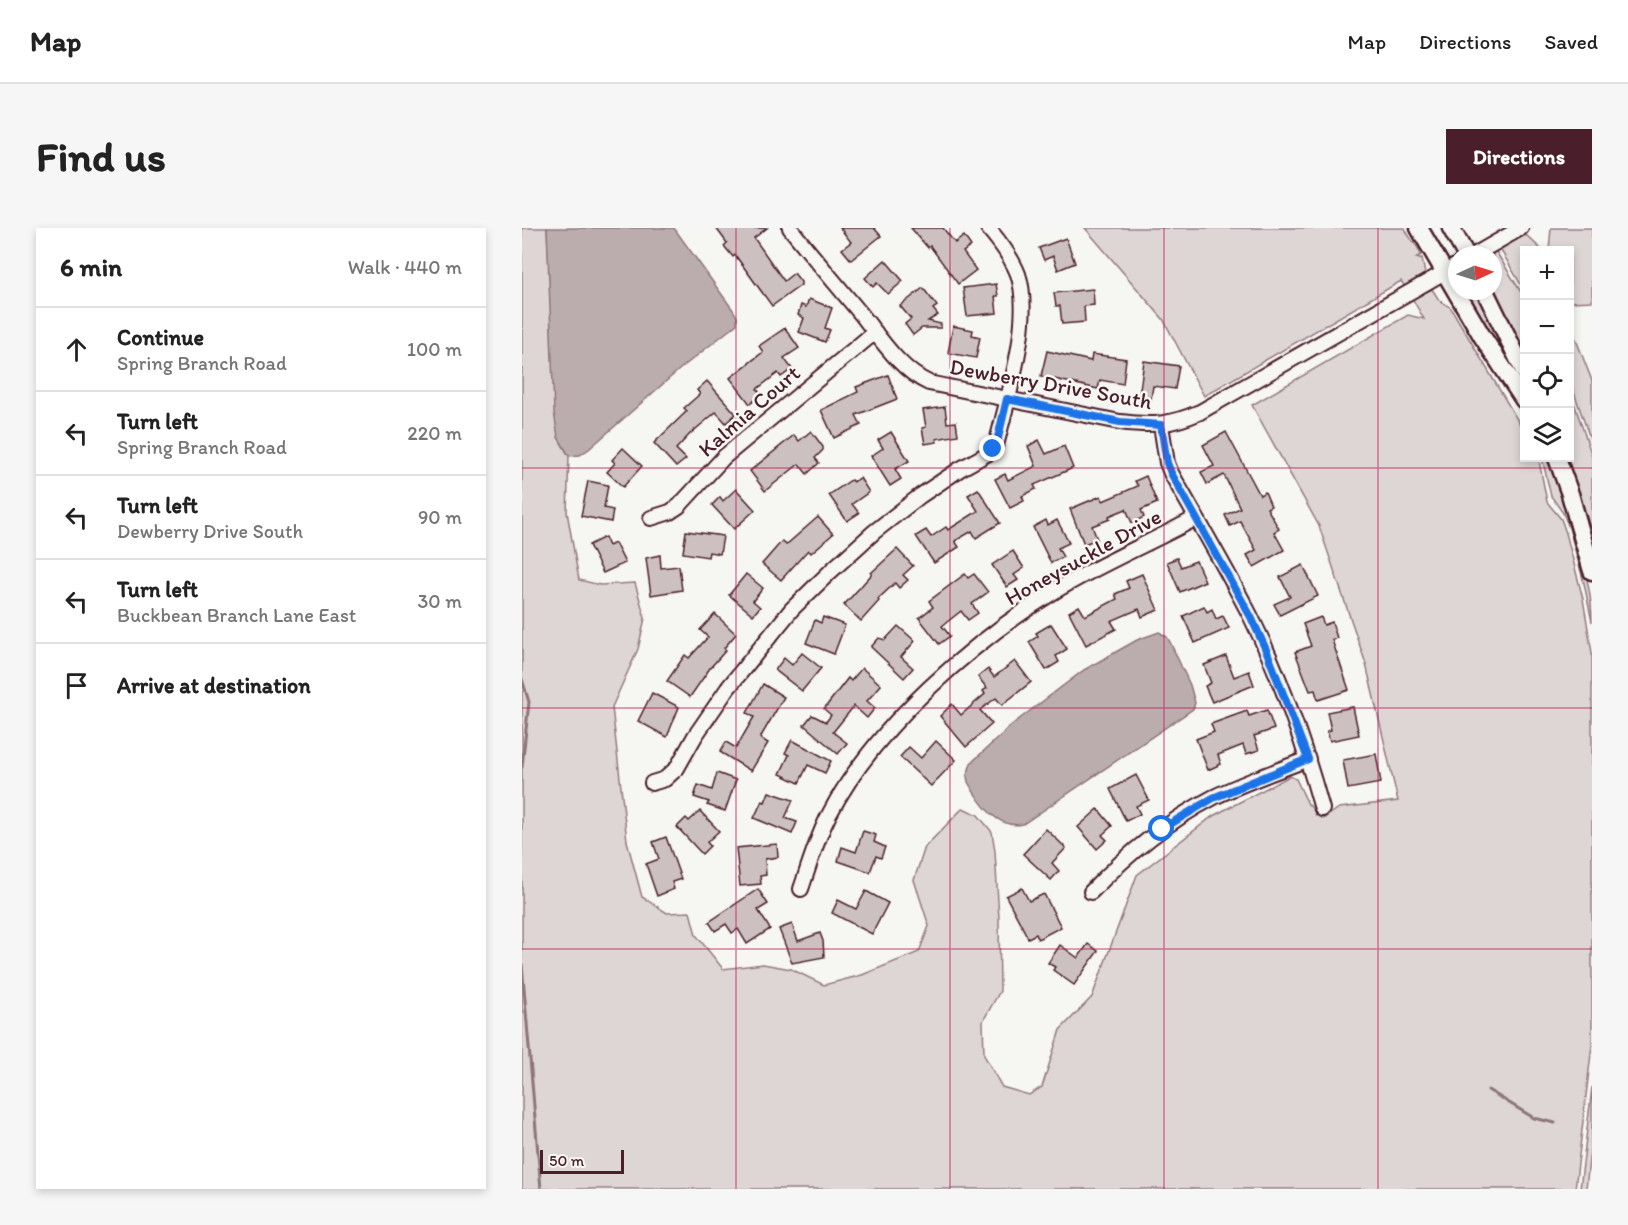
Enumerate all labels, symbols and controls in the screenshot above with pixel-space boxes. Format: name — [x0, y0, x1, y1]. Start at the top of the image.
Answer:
text: Map — [30, 24, 81, 58]
text: Map — [1348, 29, 1386, 54]
text: Directions — [1419, 29, 1511, 54]
text: Saved — [1544, 29, 1598, 54]
button: Directions — [1446, 129, 1592, 184]
text: Find us — [36, 131, 166, 182]
north arrow — [1448, 246, 1502, 300]
map controls — [1520, 246, 1574, 462]
button: + — [1520, 246, 1574, 300]
text: 6 min — [60, 251, 122, 283]
text: Walk · 440 m — [348, 255, 462, 279]
button: − — [1520, 300, 1574, 354]
text: Continue — [117, 324, 204, 351]
icon: ahead — [60, 333, 93, 366]
text: 100 m — [407, 337, 462, 361]
text: Spring Branch Road — [117, 351, 287, 375]
street label: Dewberry Drive South — [948, 353, 1154, 415]
button: locate — [1520, 354, 1574, 408]
street label: Kalmia Court — [693, 360, 805, 462]
text: Turn left — [117, 408, 198, 435]
button: layers — [1520, 408, 1574, 462]
icon: left — [60, 417, 93, 450]
text: 220 m — [407, 421, 462, 445]
text: Spring Branch Road — [117, 435, 287, 459]
route end — [979, 435, 1005, 461]
text: Turn left — [117, 492, 198, 519]
icon: left — [60, 501, 93, 534]
street label: Honeysuckle Drive — [1000, 503, 1166, 611]
text: 90 m — [418, 505, 462, 529]
text: Dewberry Drive South — [117, 519, 303, 543]
text: Turn left — [117, 576, 198, 603]
icon: left — [60, 585, 93, 618]
text: 30 m — [417, 589, 462, 613]
text: Buckbean Branch Lane East — [117, 603, 356, 627]
icon: arrive — [60, 669, 93, 702]
text: Arrive at destination — [117, 672, 311, 699]
route start — [1148, 815, 1174, 841]
scale bar — [540, 1147, 624, 1174]
text: 50 m — [549, 1151, 584, 1170]

